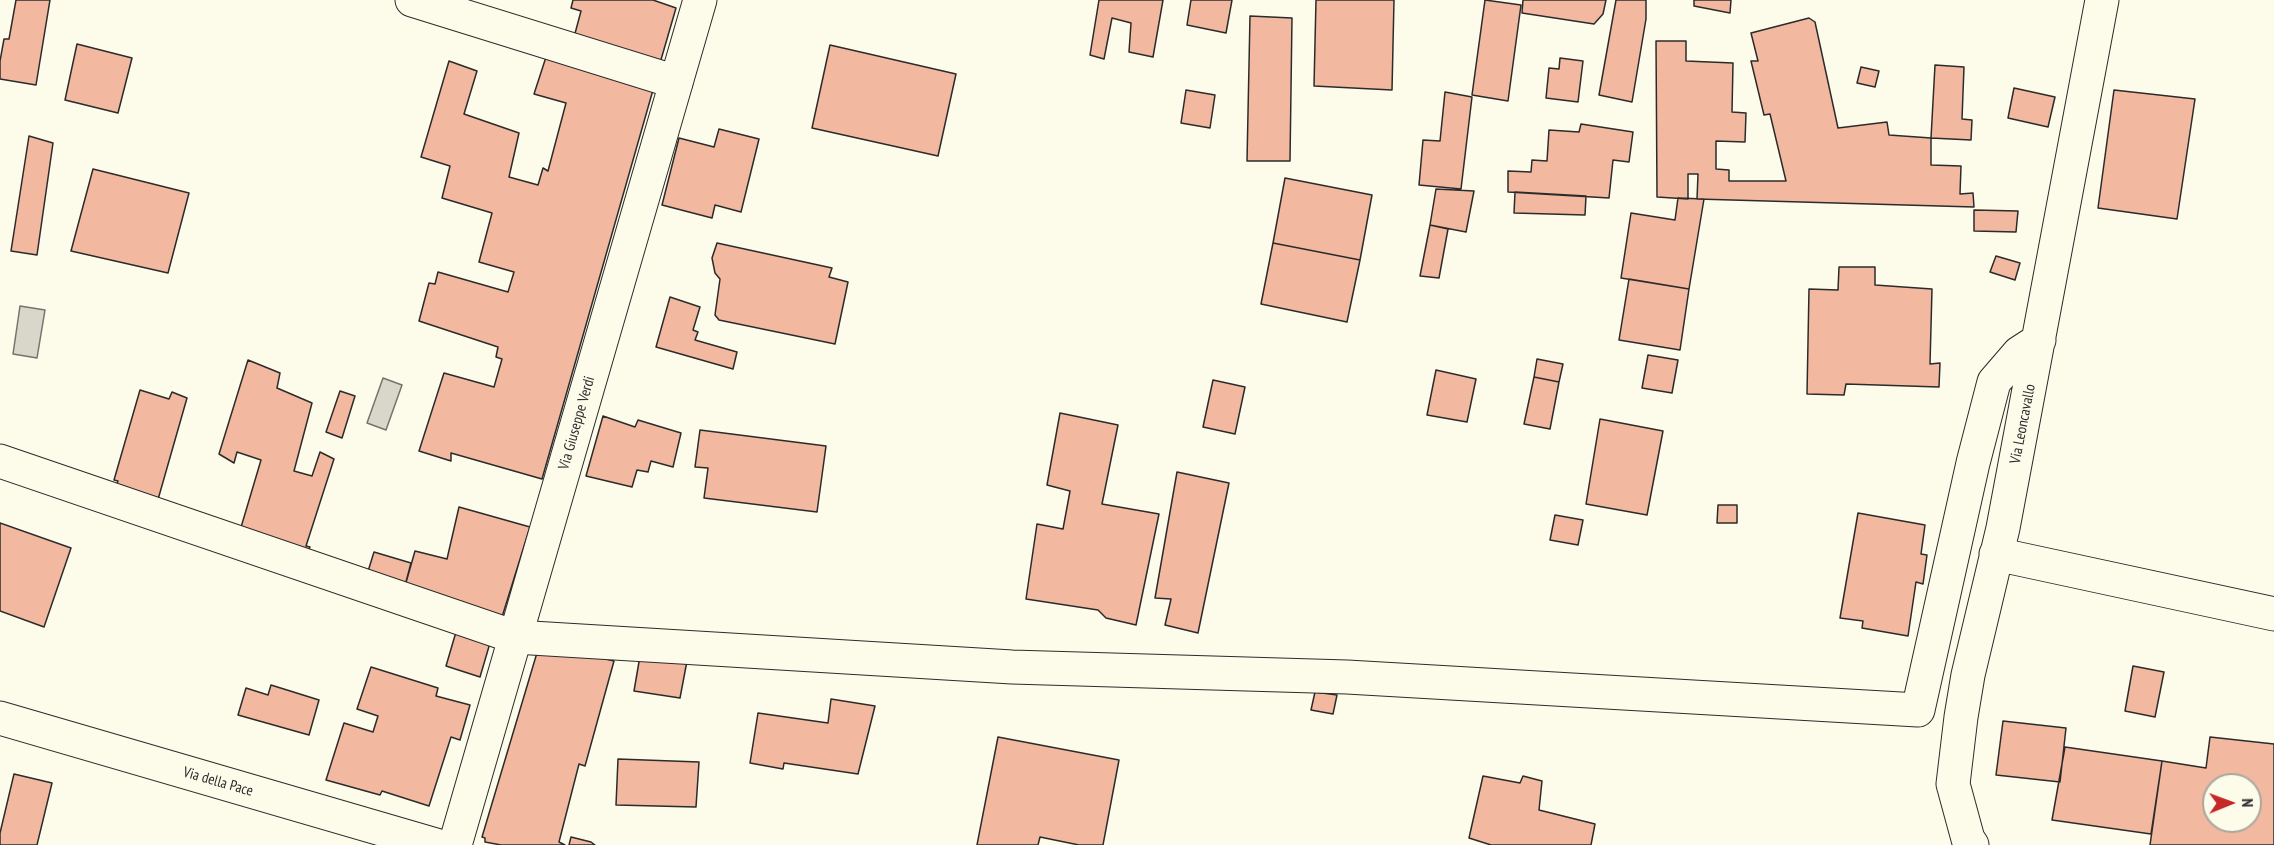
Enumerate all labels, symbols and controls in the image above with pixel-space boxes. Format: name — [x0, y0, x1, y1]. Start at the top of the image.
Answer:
street label: Via Giuseppe Verdi — [555, 374, 599, 472]
street label: Via Leoncavallo — [2006, 383, 2040, 465]
street label: Via della Pace — [181, 763, 255, 801]
north arrow — [2202, 773, 2262, 833]
text: N — [2238, 798, 2258, 807]

